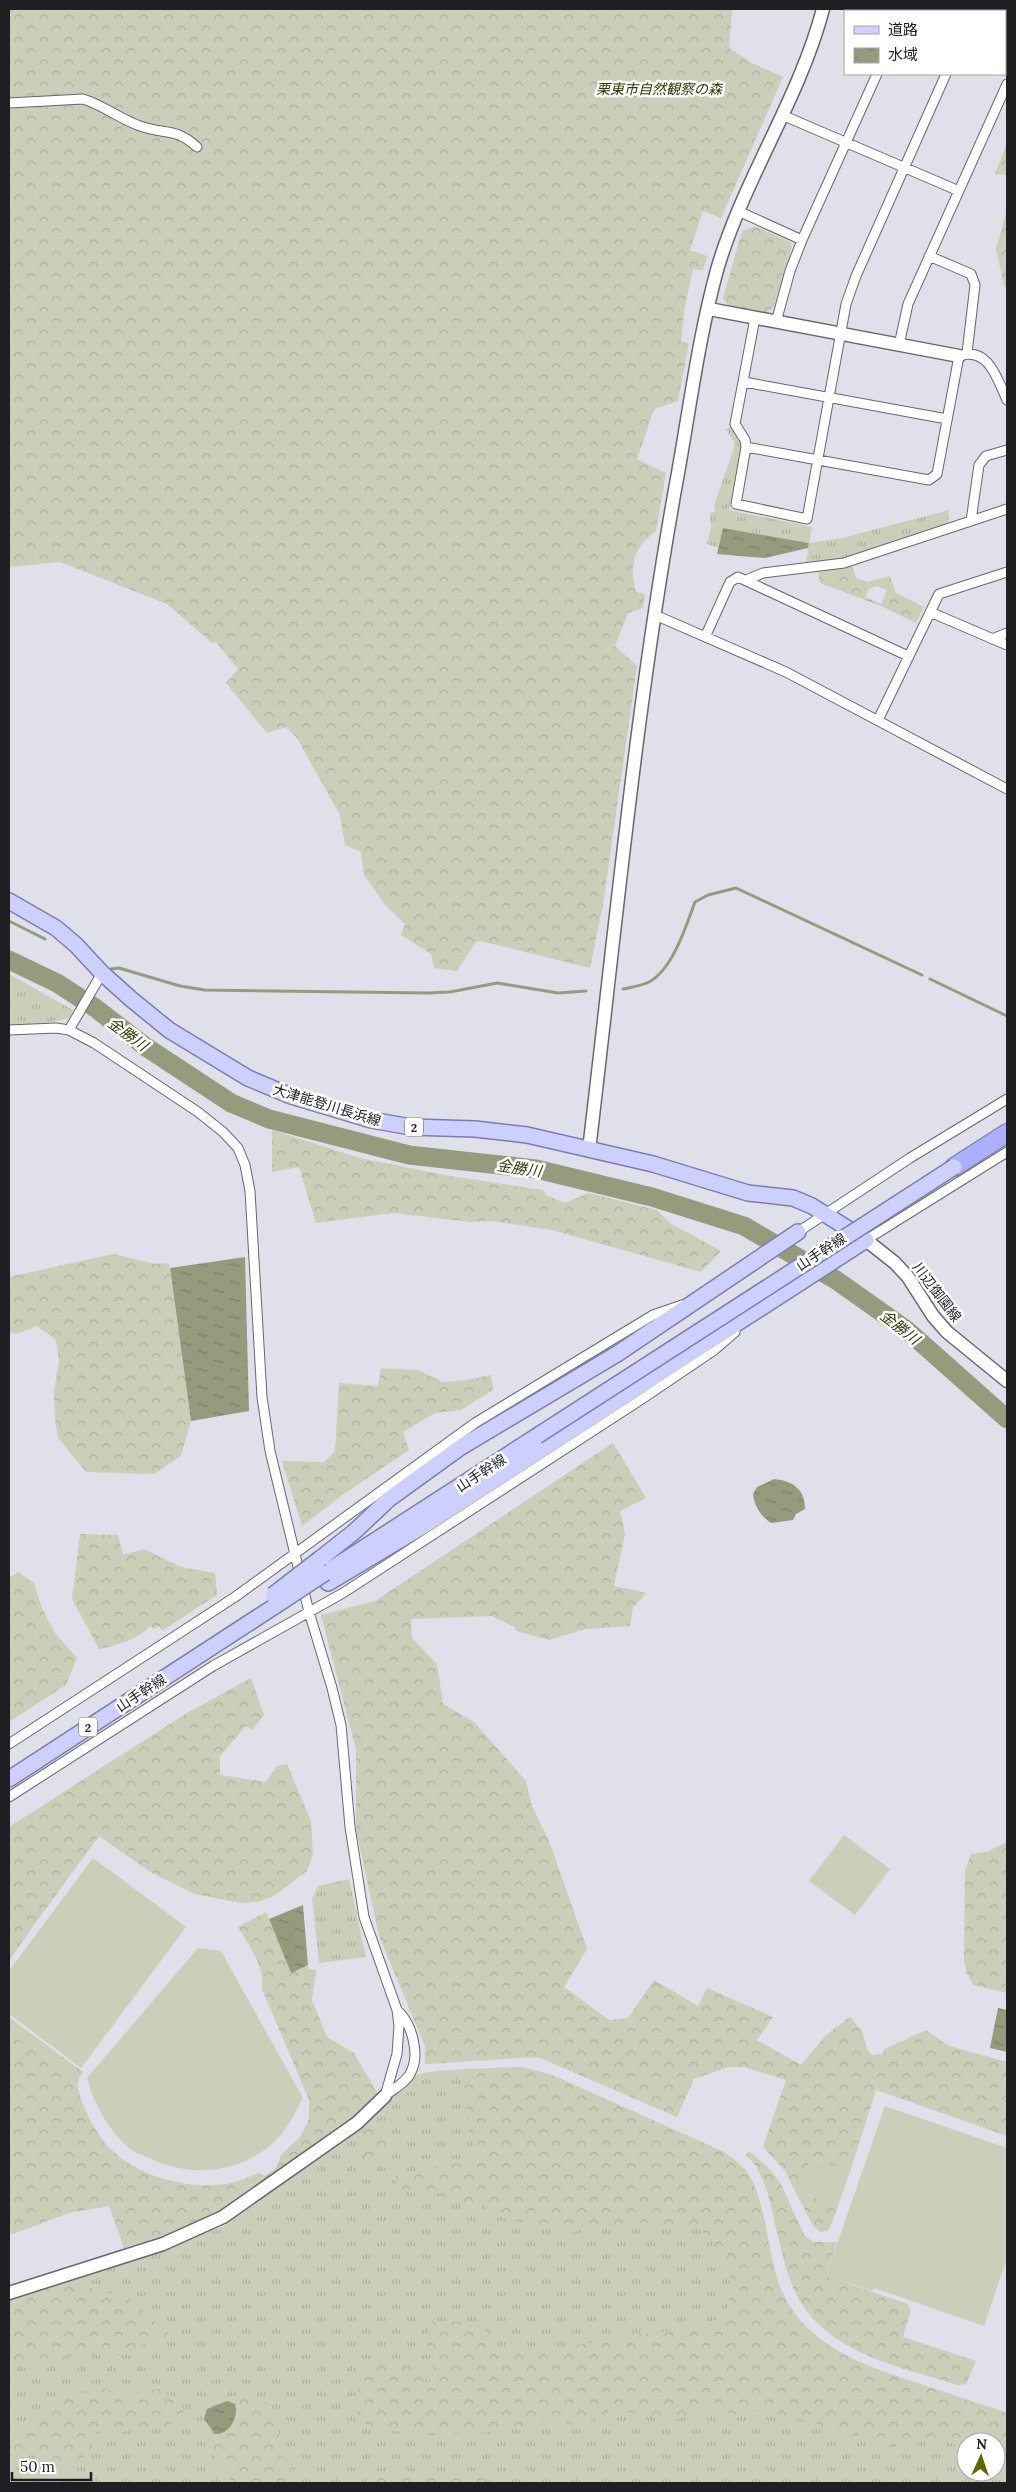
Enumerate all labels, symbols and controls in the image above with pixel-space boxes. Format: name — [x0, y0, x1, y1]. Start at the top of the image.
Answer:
legend — [844, 10, 1006, 75]
text: 道路 — [888, 20, 918, 39]
text: 水域 — [888, 45, 918, 64]
park label: 栗東市自然観察の森 — [596, 80, 724, 98]
water label: 金勝川 — [104, 1013, 153, 1056]
street label: 大津能登川長浜線 — [271, 1080, 383, 1130]
road number: 2 — [405, 1118, 423, 1136]
water label: 金勝川 — [495, 1155, 545, 1181]
street label: 山手幹線 — [793, 1229, 849, 1275]
street label: 川辺御園線 — [909, 1259, 965, 1325]
water label: 金勝川 — [876, 1306, 925, 1350]
street label: 山手幹線 — [453, 1450, 509, 1496]
street label: 山手幹線 — [113, 1670, 169, 1716]
road number: 2 — [79, 1718, 97, 1736]
north arrow — [956, 2432, 1006, 2482]
text: N — [976, 2435, 988, 2453]
scale bar — [12, 2450, 91, 2482]
text: 50 m — [20, 2457, 55, 2476]

